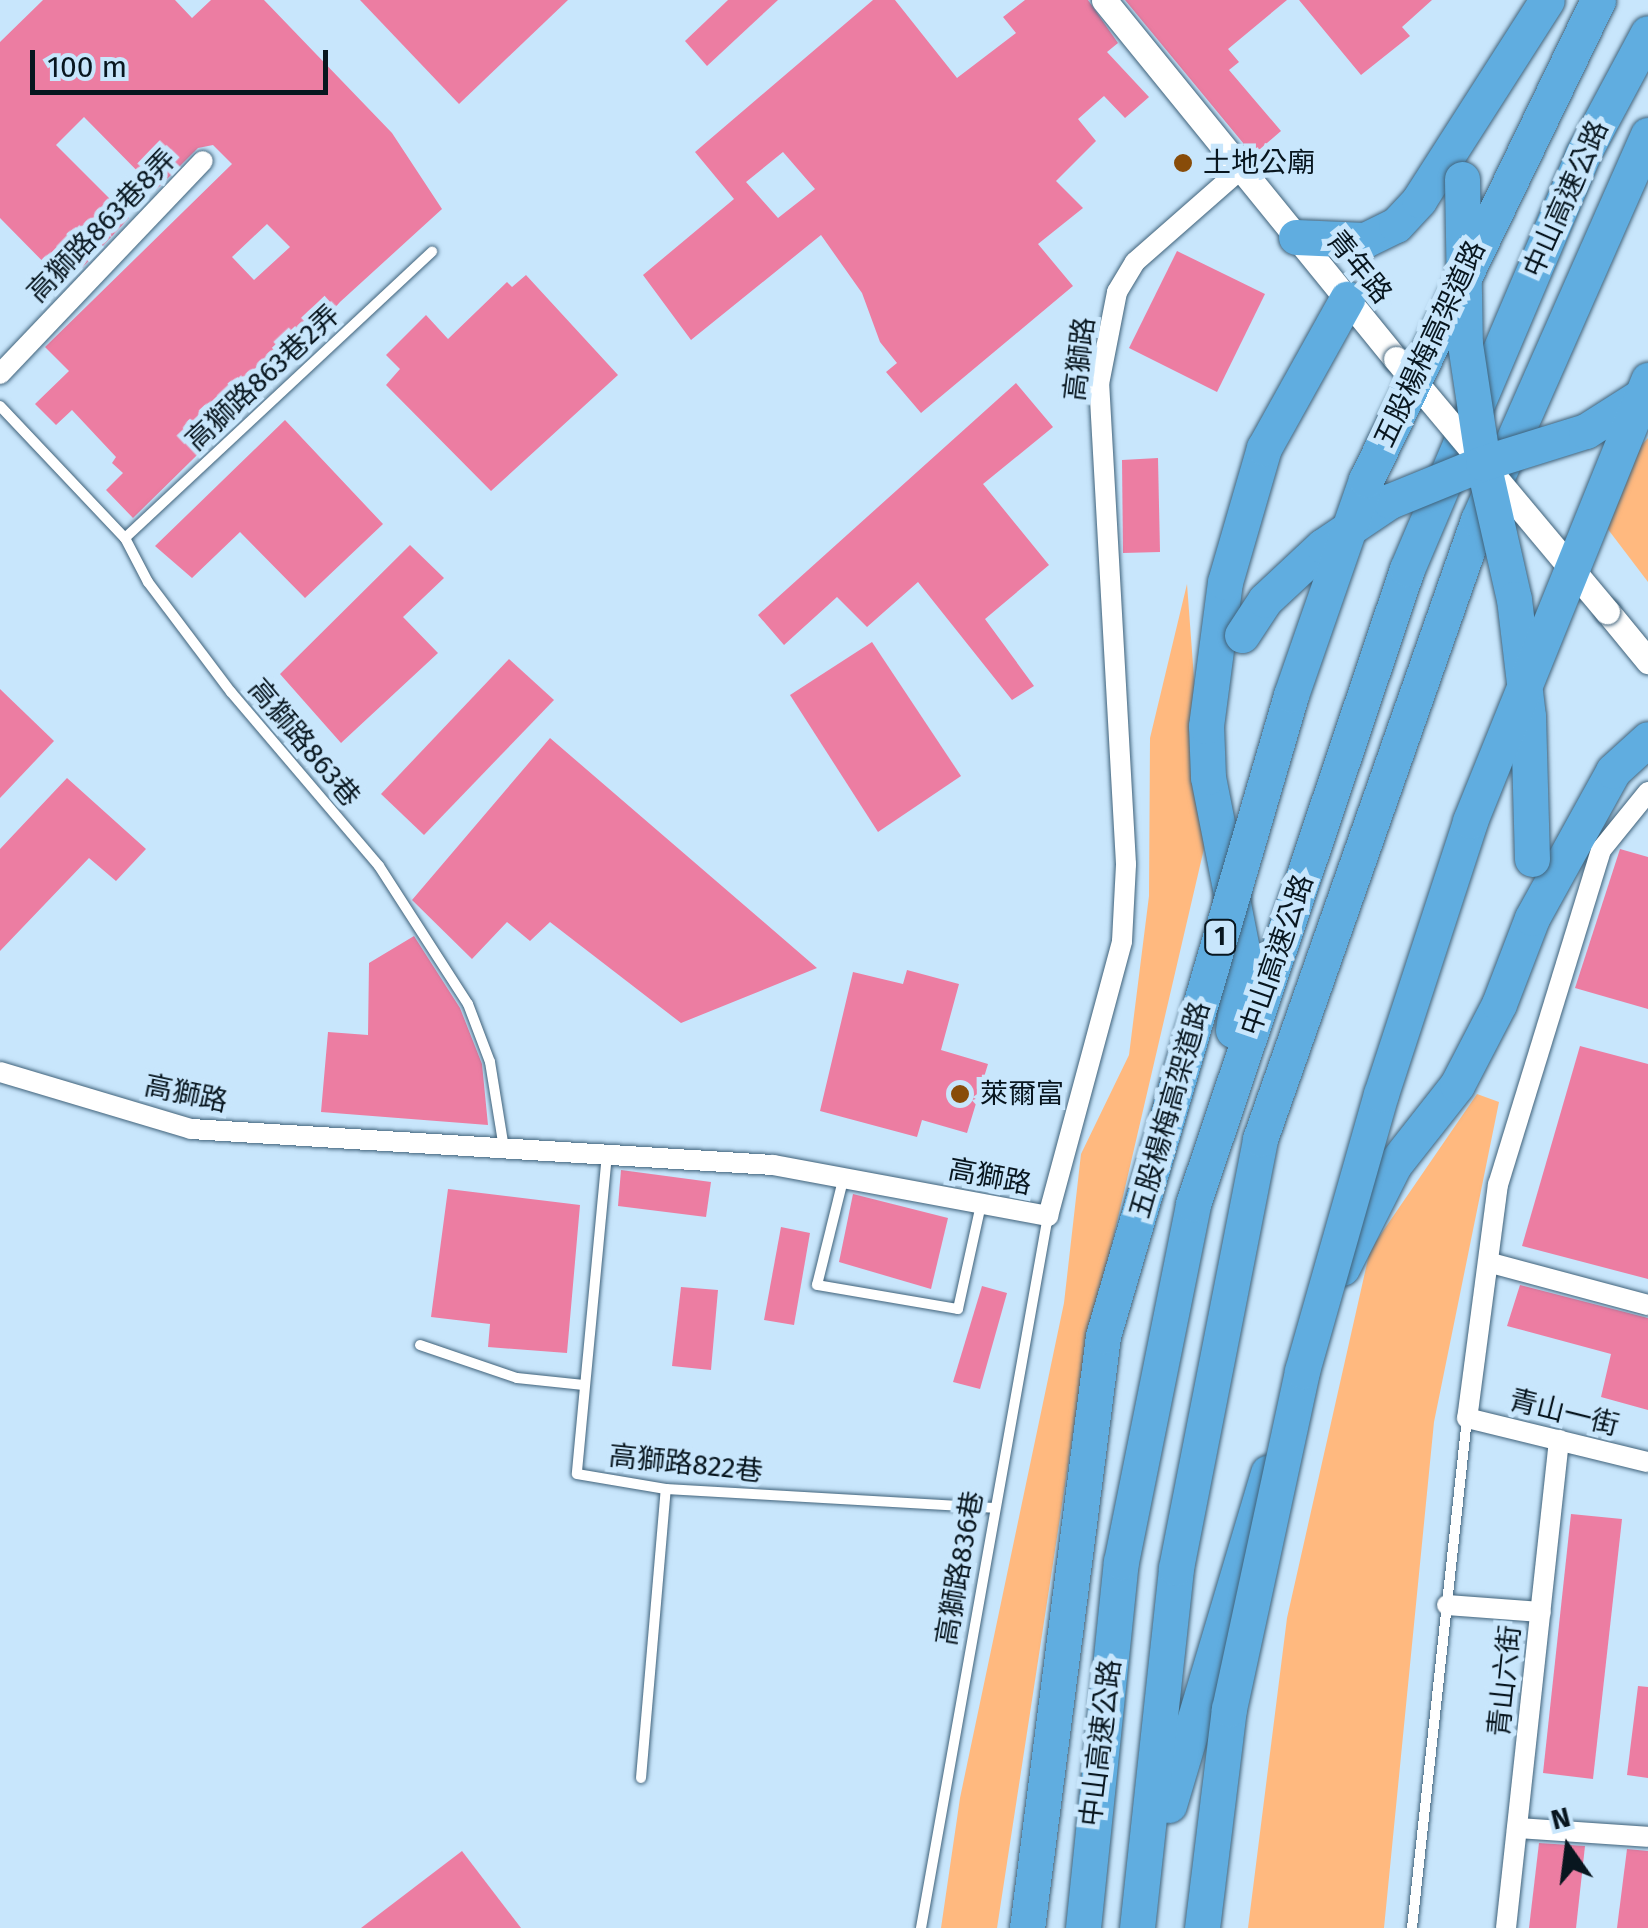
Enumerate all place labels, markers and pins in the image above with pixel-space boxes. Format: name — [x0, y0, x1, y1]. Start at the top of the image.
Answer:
place label: 土地公廟 — [1203, 146, 1315, 180]
marker: 土地公廟 — [1172, 152, 1194, 174]
place label: 萊爾富 — [980, 1077, 1064, 1111]
marker: 萊爾富 — [949, 1083, 971, 1105]

